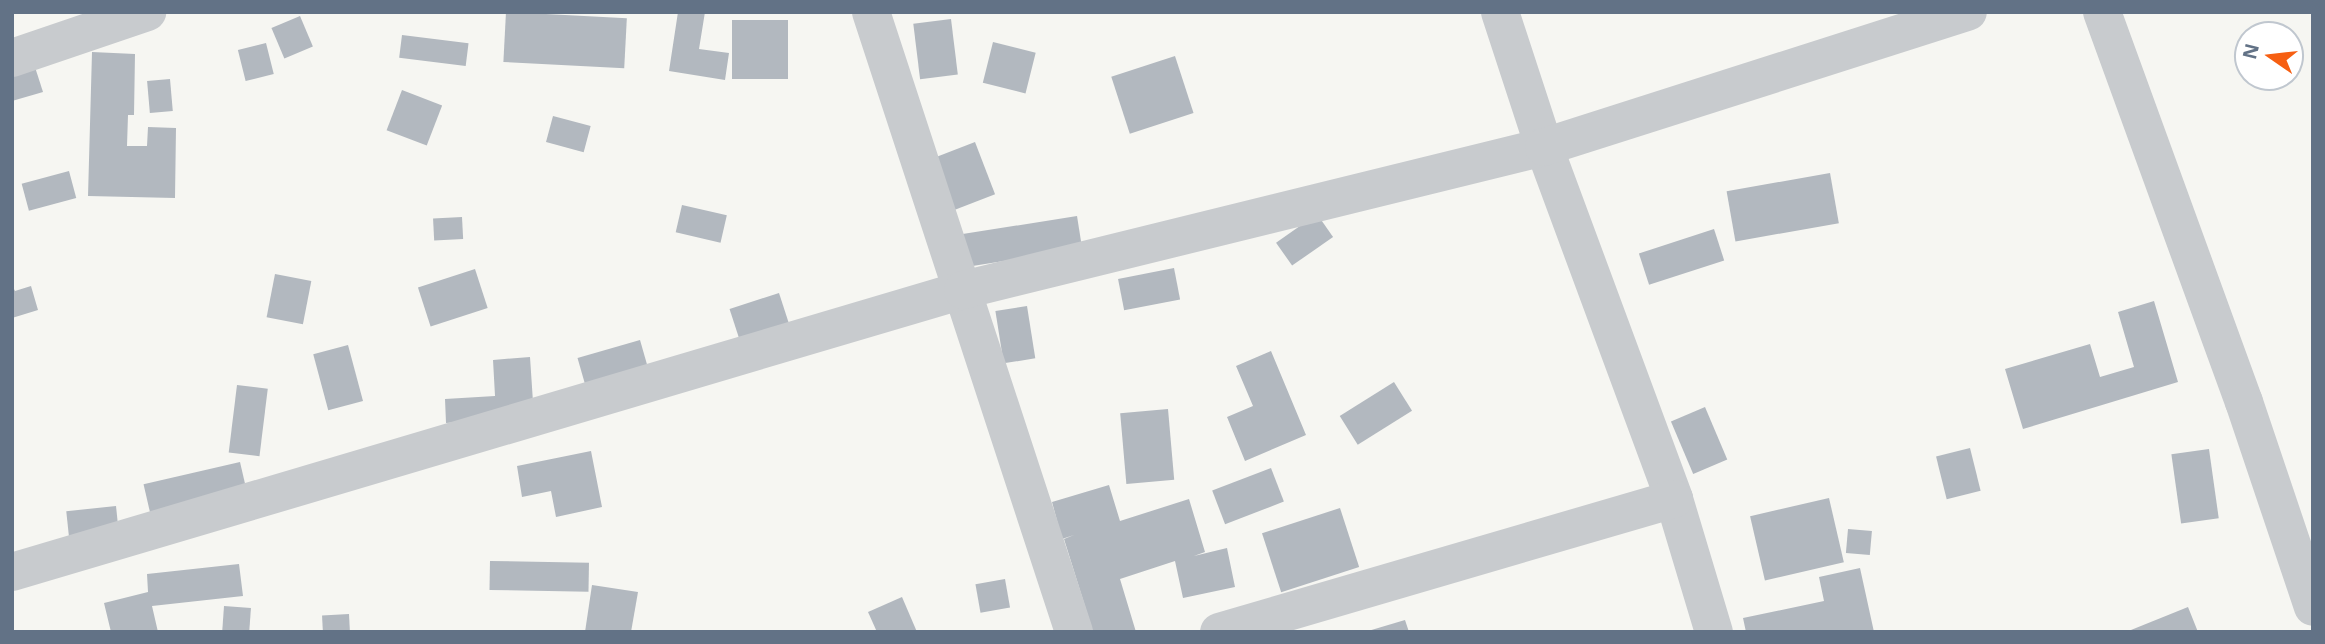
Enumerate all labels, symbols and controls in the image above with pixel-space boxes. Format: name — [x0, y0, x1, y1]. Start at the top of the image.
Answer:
north arrow — [2234, 21, 2304, 91]
text: N — [2236, 41, 2265, 62]

